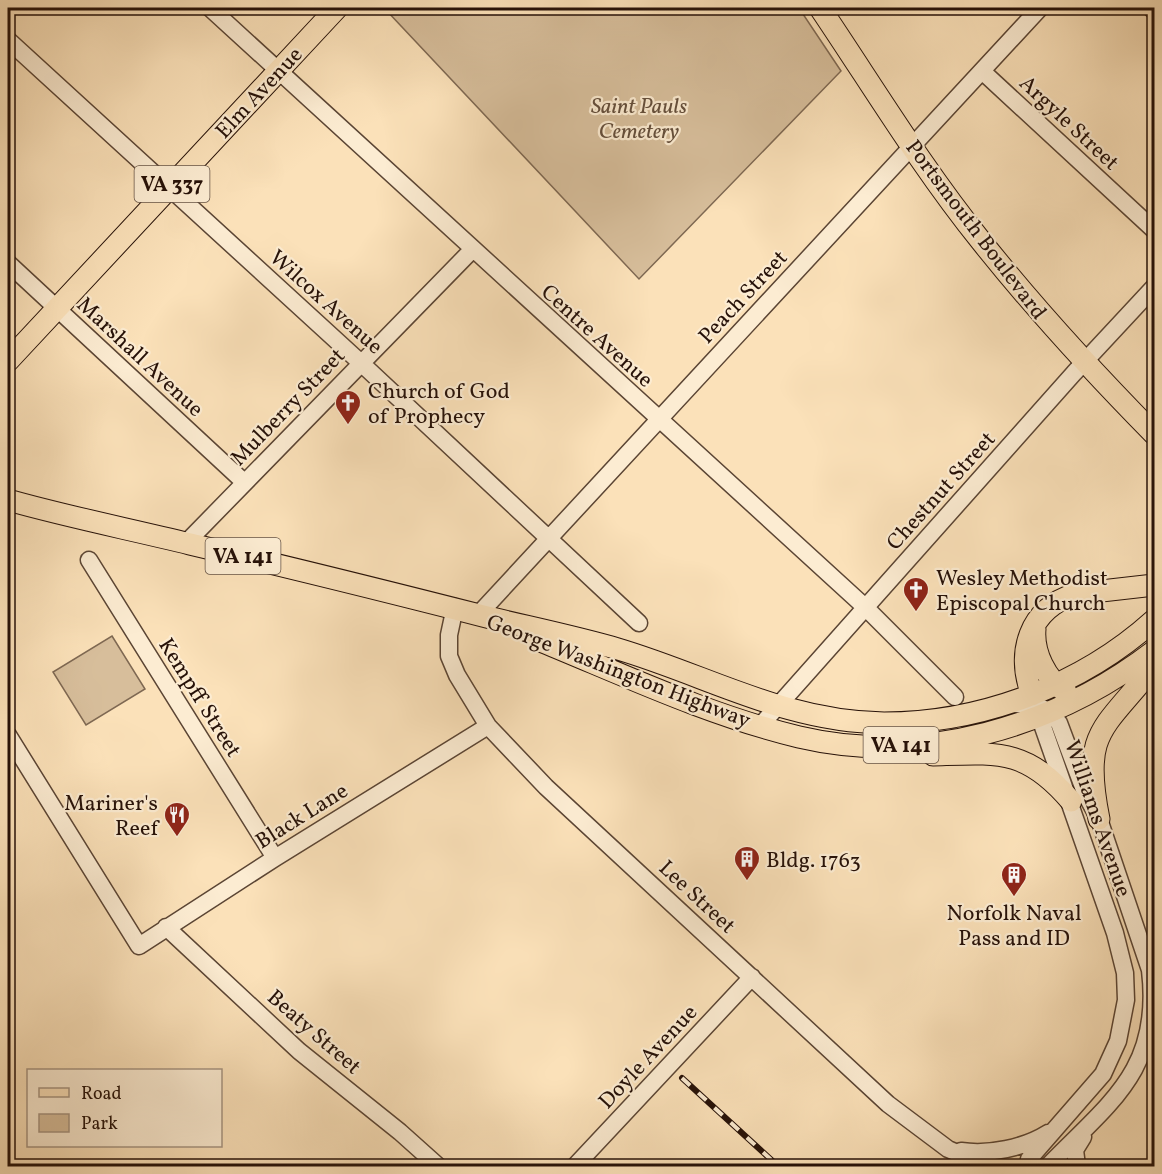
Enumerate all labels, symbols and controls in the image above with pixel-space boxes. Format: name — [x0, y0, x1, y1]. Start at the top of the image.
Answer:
street label: Elm Avenue — [209, 41, 311, 147]
street label: Argyle Street — [1011, 69, 1125, 179]
park label: Saint Pauls Cemetery — [591, 92, 687, 148]
street label: Portsmouth Boulevard — [897, 134, 1053, 327]
road number: VA 337 — [134, 166, 210, 202]
street label: Wilcox Avenue — [262, 243, 389, 362]
street label: Peach Street — [692, 244, 796, 351]
street label: Centre Avenue — [533, 278, 659, 396]
street label: Marshall Avenue — [69, 291, 210, 425]
street label: Mulberry Street — [224, 342, 353, 474]
place label: Church of God of Prophecy — [368, 377, 510, 433]
church icon: Church of God of Prophecy — [333, 388, 363, 426]
street label: Chestnut Street — [880, 425, 1004, 558]
road number: VA 141 — [206, 538, 280, 574]
place label: Wesley Methodist Episcopal Church — [936, 564, 1108, 620]
church icon: Wesley Methodist Episcopal Church — [901, 575, 931, 613]
street label: George Washington Highway — [482, 608, 755, 737]
street label: Kempff Street — [150, 633, 248, 764]
road number: VA 141 — [864, 727, 938, 763]
street label: Williams Avenue — [1055, 736, 1138, 901]
street label: Black Lane — [250, 776, 355, 858]
place label: Mariner's Reef — [64, 789, 160, 845]
restaurant icon: Mariner's Reef — [162, 800, 192, 838]
building icon: Bldg. 1763 — [732, 844, 762, 882]
place label: Bldg. 1763 — [766, 846, 861, 877]
street label: Lee Street — [651, 854, 742, 942]
building icon: Norfolk Naval Pass and ID — [999, 860, 1029, 898]
place label: Norfolk Naval Pass and ID — [947, 899, 1082, 955]
street label: Beaty Street — [259, 983, 367, 1083]
street label: Doyle Avenue — [592, 999, 705, 1117]
legend — [27, 1069, 222, 1147]
text: Road — [81, 1082, 122, 1107]
text: Park — [81, 1112, 118, 1137]

